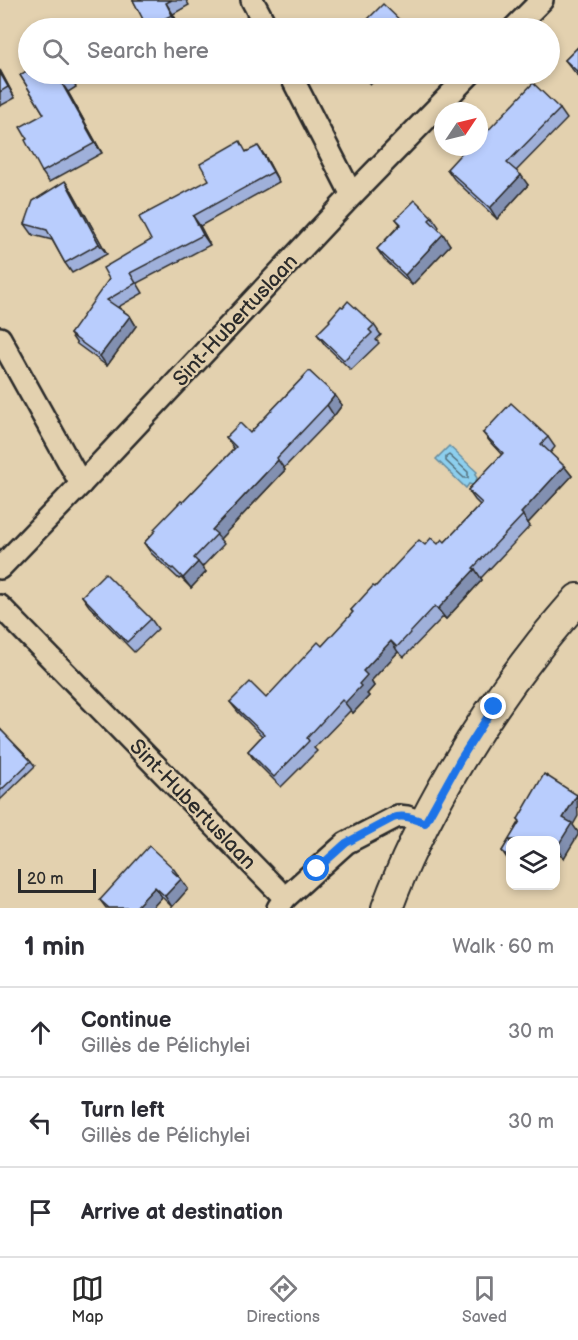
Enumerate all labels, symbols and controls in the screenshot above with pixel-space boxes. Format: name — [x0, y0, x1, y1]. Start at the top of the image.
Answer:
search box — [18, 18, 560, 84]
icon: search — [39, 35, 72, 68]
text: Search here — [87, 38, 209, 65]
north arrow — [434, 102, 488, 156]
street label: Sint-Hubertuslaan — [168, 249, 303, 392]
route end — [480, 693, 506, 719]
street label: Sint-Hubertuslaan — [124, 734, 261, 875]
map controls — [506, 836, 560, 890]
button: layers — [506, 836, 560, 890]
route start — [303, 855, 329, 881]
scale bar — [18, 866, 96, 894]
text: 20 m — [27, 870, 63, 889]
text: 1 min — [24, 932, 85, 963]
text: Walk · 60 m — [452, 935, 554, 959]
text: Continue — [81, 1007, 171, 1034]
icon: ahead — [24, 1016, 57, 1049]
text: 30 m — [508, 1020, 554, 1044]
text: Gillès de Pélichylei — [81, 1034, 250, 1058]
text: Turn left — [81, 1097, 165, 1124]
icon: left — [24, 1106, 57, 1139]
text: 30 m — [508, 1110, 554, 1134]
text: Gillès de Pélichylei — [81, 1124, 250, 1148]
icon: arrive — [24, 1196, 57, 1229]
text: Arrive at destination — [81, 1199, 283, 1226]
tab: Map — [71, 1272, 104, 1327]
tab: Directions — [246, 1272, 320, 1327]
tab: Saved — [462, 1272, 507, 1327]

